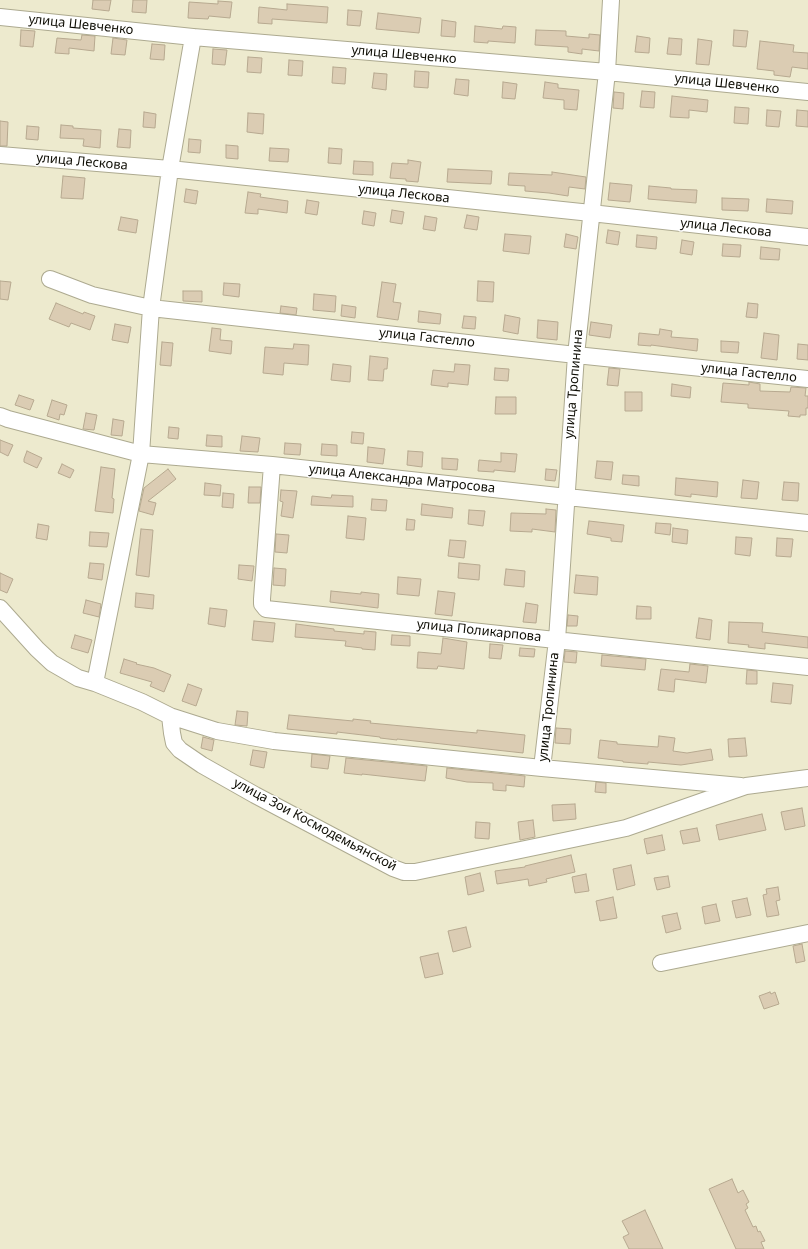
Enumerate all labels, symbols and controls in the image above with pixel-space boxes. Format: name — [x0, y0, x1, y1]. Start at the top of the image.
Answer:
street label: улица Шевченко — [28, 12, 134, 38]
street label: улица Шевченко — [351, 43, 457, 67]
street label: улица Шевченко — [674, 71, 780, 97]
street label: улица Лескова — [36, 150, 128, 174]
street label: улица Лескова — [358, 181, 450, 207]
street label: улица Лескова — [680, 215, 772, 241]
street label: улица Гастелло — [378, 325, 476, 351]
street label: улица Тропинина — [561, 329, 587, 439]
street label: улица Гастелло — [700, 360, 798, 386]
street label: улица Александра Матросова — [308, 461, 496, 497]
street label: улица Поликарпова — [416, 617, 542, 645]
street label: улица Тропинина — [535, 652, 563, 762]
street label: улица Зои Космодемьянской — [231, 775, 399, 875]

